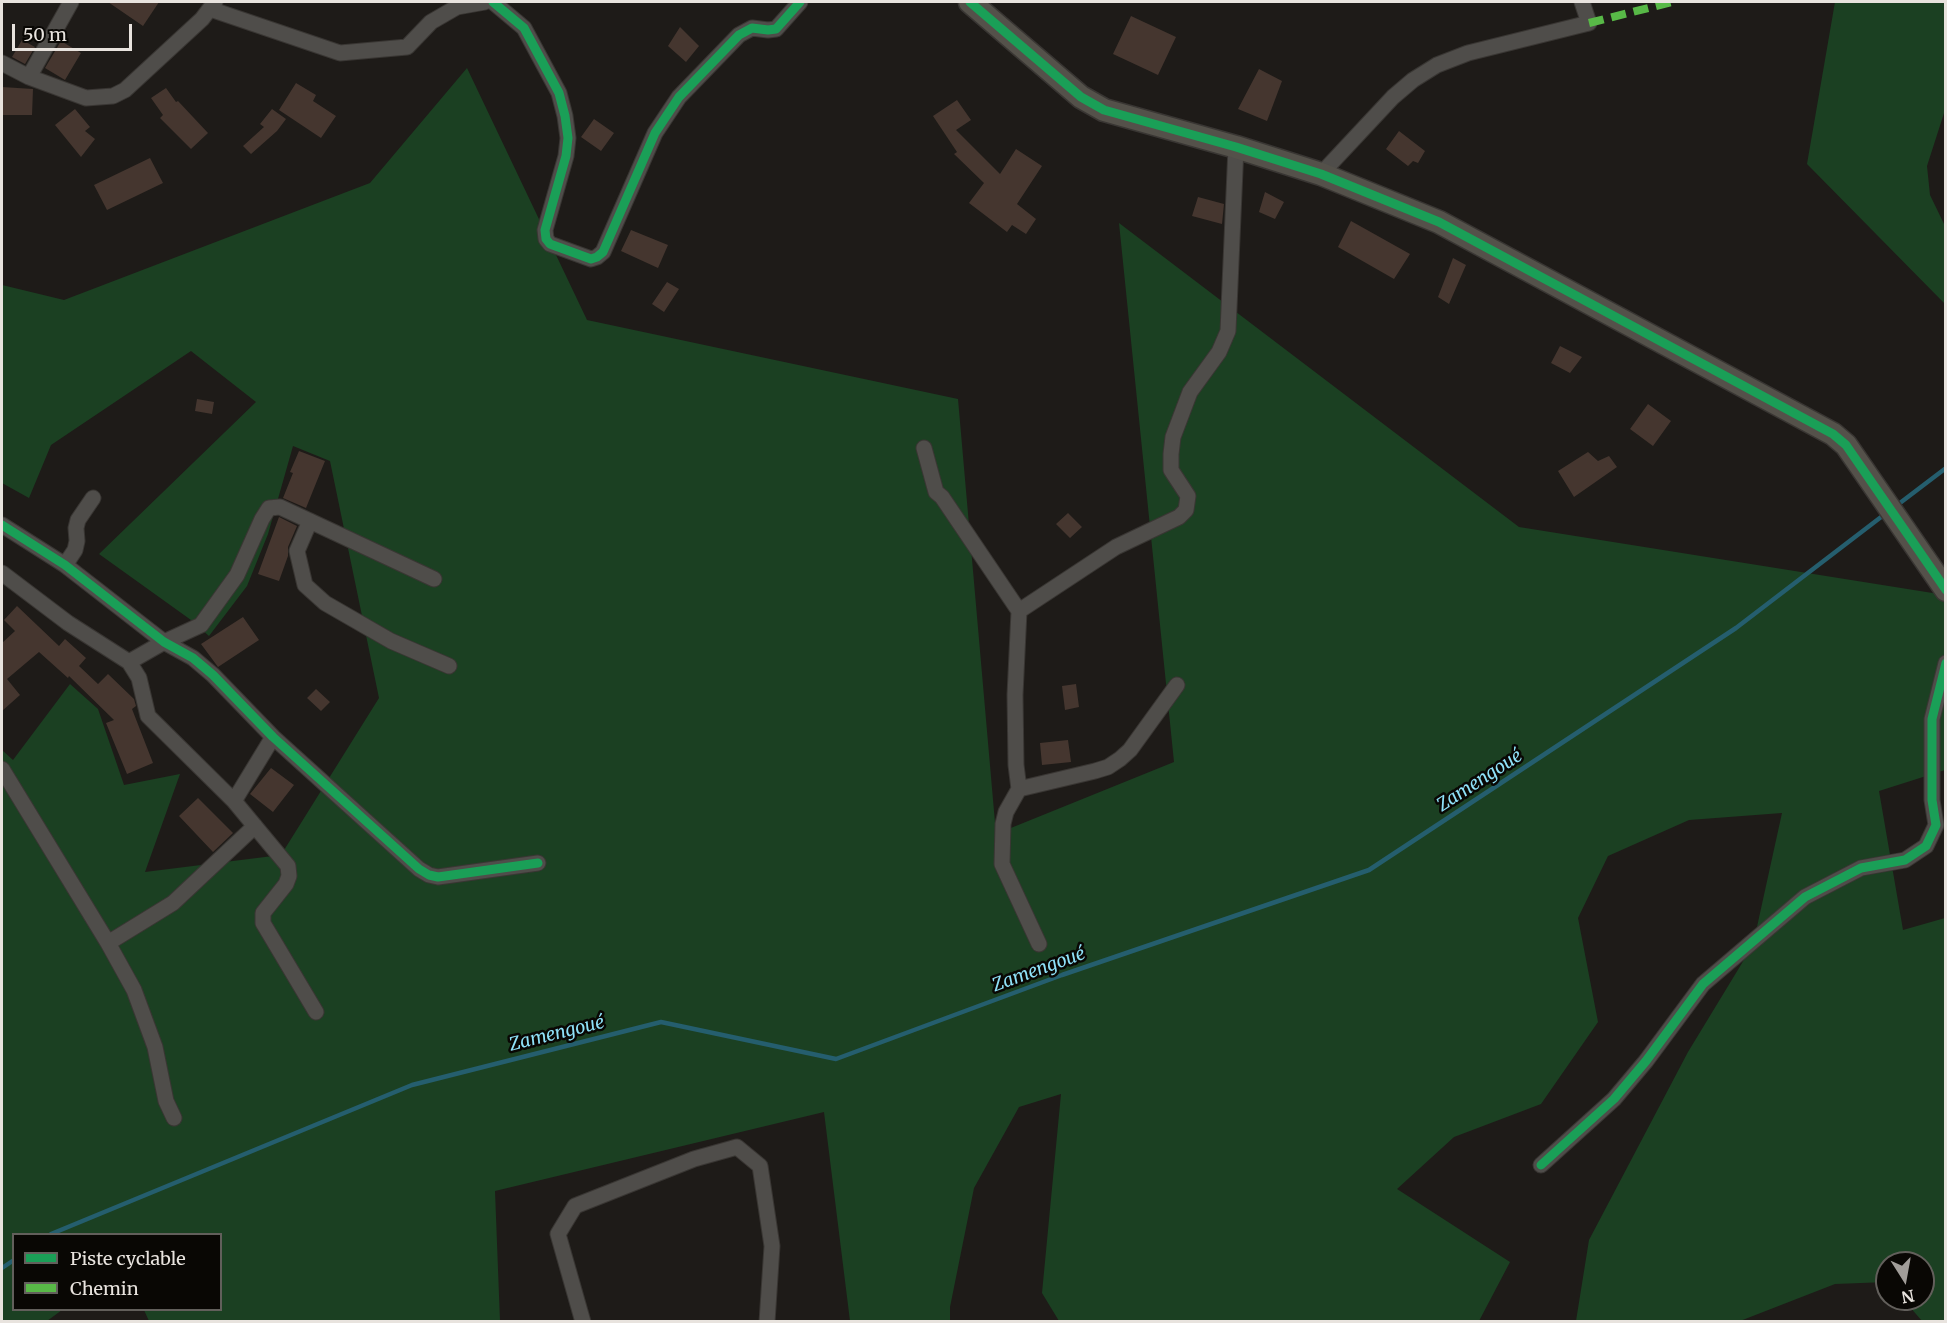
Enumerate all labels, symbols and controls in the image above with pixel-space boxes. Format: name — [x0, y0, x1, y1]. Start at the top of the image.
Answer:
scale bar — [15, 12, 135, 50]
text: 50 m — [23, 23, 67, 46]
water label: Zamengoué — [1433, 745, 1527, 817]
water label: Zamengoué — [990, 943, 1088, 997]
water label: Zamengoué — [507, 1012, 607, 1056]
legend — [12, 1233, 222, 1311]
text: Piste cyclable — [70, 1247, 186, 1270]
north arrow — [1875, 1251, 1935, 1311]
text: Chemin — [70, 1277, 139, 1300]
text: N — [1900, 1286, 1916, 1308]

